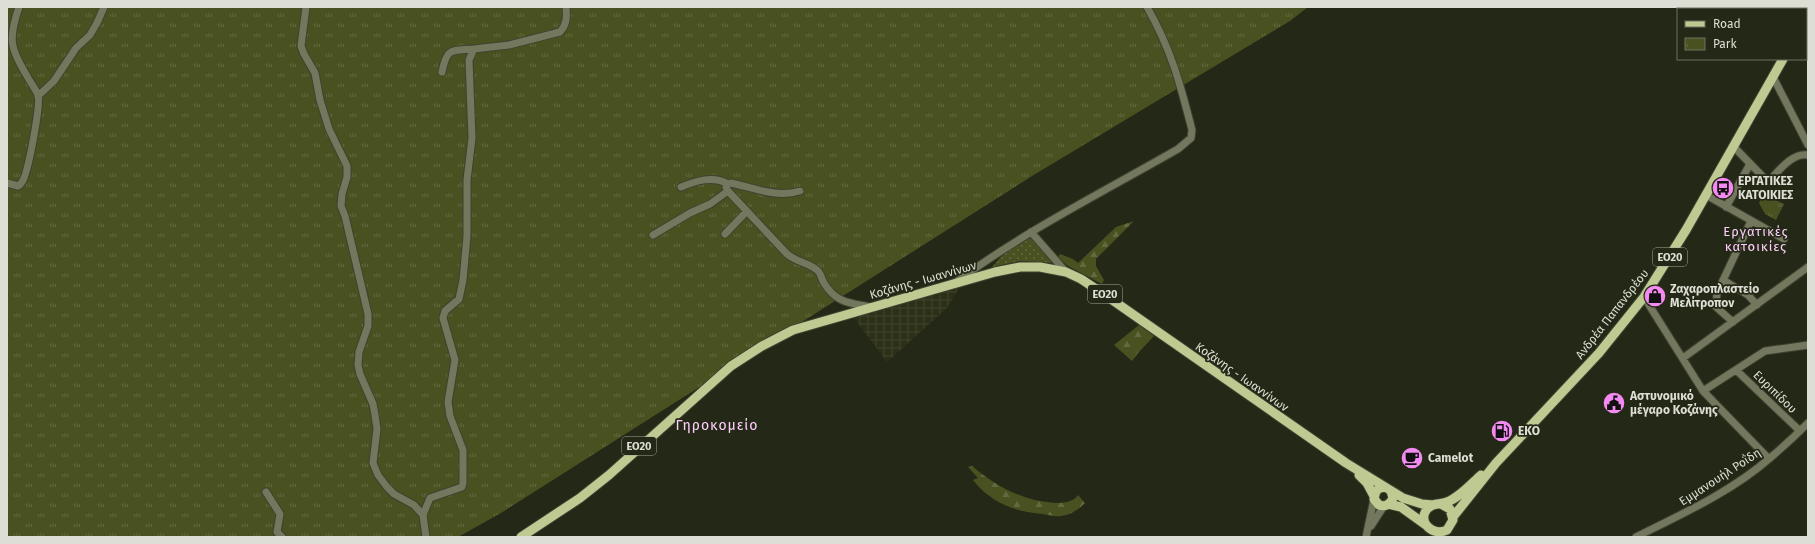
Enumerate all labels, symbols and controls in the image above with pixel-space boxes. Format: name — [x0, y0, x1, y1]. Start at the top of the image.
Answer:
legend — [1677, 8, 1807, 60]
text: Road — [1713, 17, 1741, 31]
text: Park — [1713, 37, 1737, 51]
place label: ΕΡΓΑΤΙΚΕΣ ΚΑΤΟΙΚΙΕΣ — [1738, 174, 1793, 202]
bus stop icon: ΕΡΓΑΤΙΚΕΣ ΚΑΤΟΙΚΙΕΣ — [1710, 175, 1736, 201]
district label: Εργατικές κατοικίες — [1723, 224, 1789, 254]
road number: ΕΟ20 — [1653, 248, 1687, 266]
street label: Κοζάνης - Ιωαννίνων — [868, 258, 978, 302]
street label: Ανδρέα Παπανδρέου — [1573, 266, 1652, 362]
place label: Ζαχαροπλαστείο Μελίτροπον — [1670, 281, 1759, 310]
shop icon: Ζαχαροπλαστείο Μελίτροπον — [1642, 283, 1668, 309]
road number: ΕΟ20 — [1088, 285, 1122, 303]
street label: Κοζάνης - Ιωαννίνων — [1193, 340, 1292, 415]
street label: Ευριπίδου — [1750, 368, 1800, 416]
place label: Αστυνομικό μέγαρο Κοζάνης — [1629, 388, 1718, 417]
public building icon: Αστυνομικό μέγαρο Κοζάνης — [1601, 390, 1627, 416]
district label: Γηροκομείο — [675, 417, 759, 434]
fuel station icon: EKO — [1489, 418, 1515, 444]
place label: EKO — [1518, 424, 1540, 438]
road number: ΕΟ20 — [622, 437, 656, 455]
street label: Εμμανουήλ Ροΐδη — [1676, 444, 1763, 509]
cafe icon: Camelot — [1399, 445, 1425, 471]
place label: Camelot — [1428, 451, 1474, 465]

